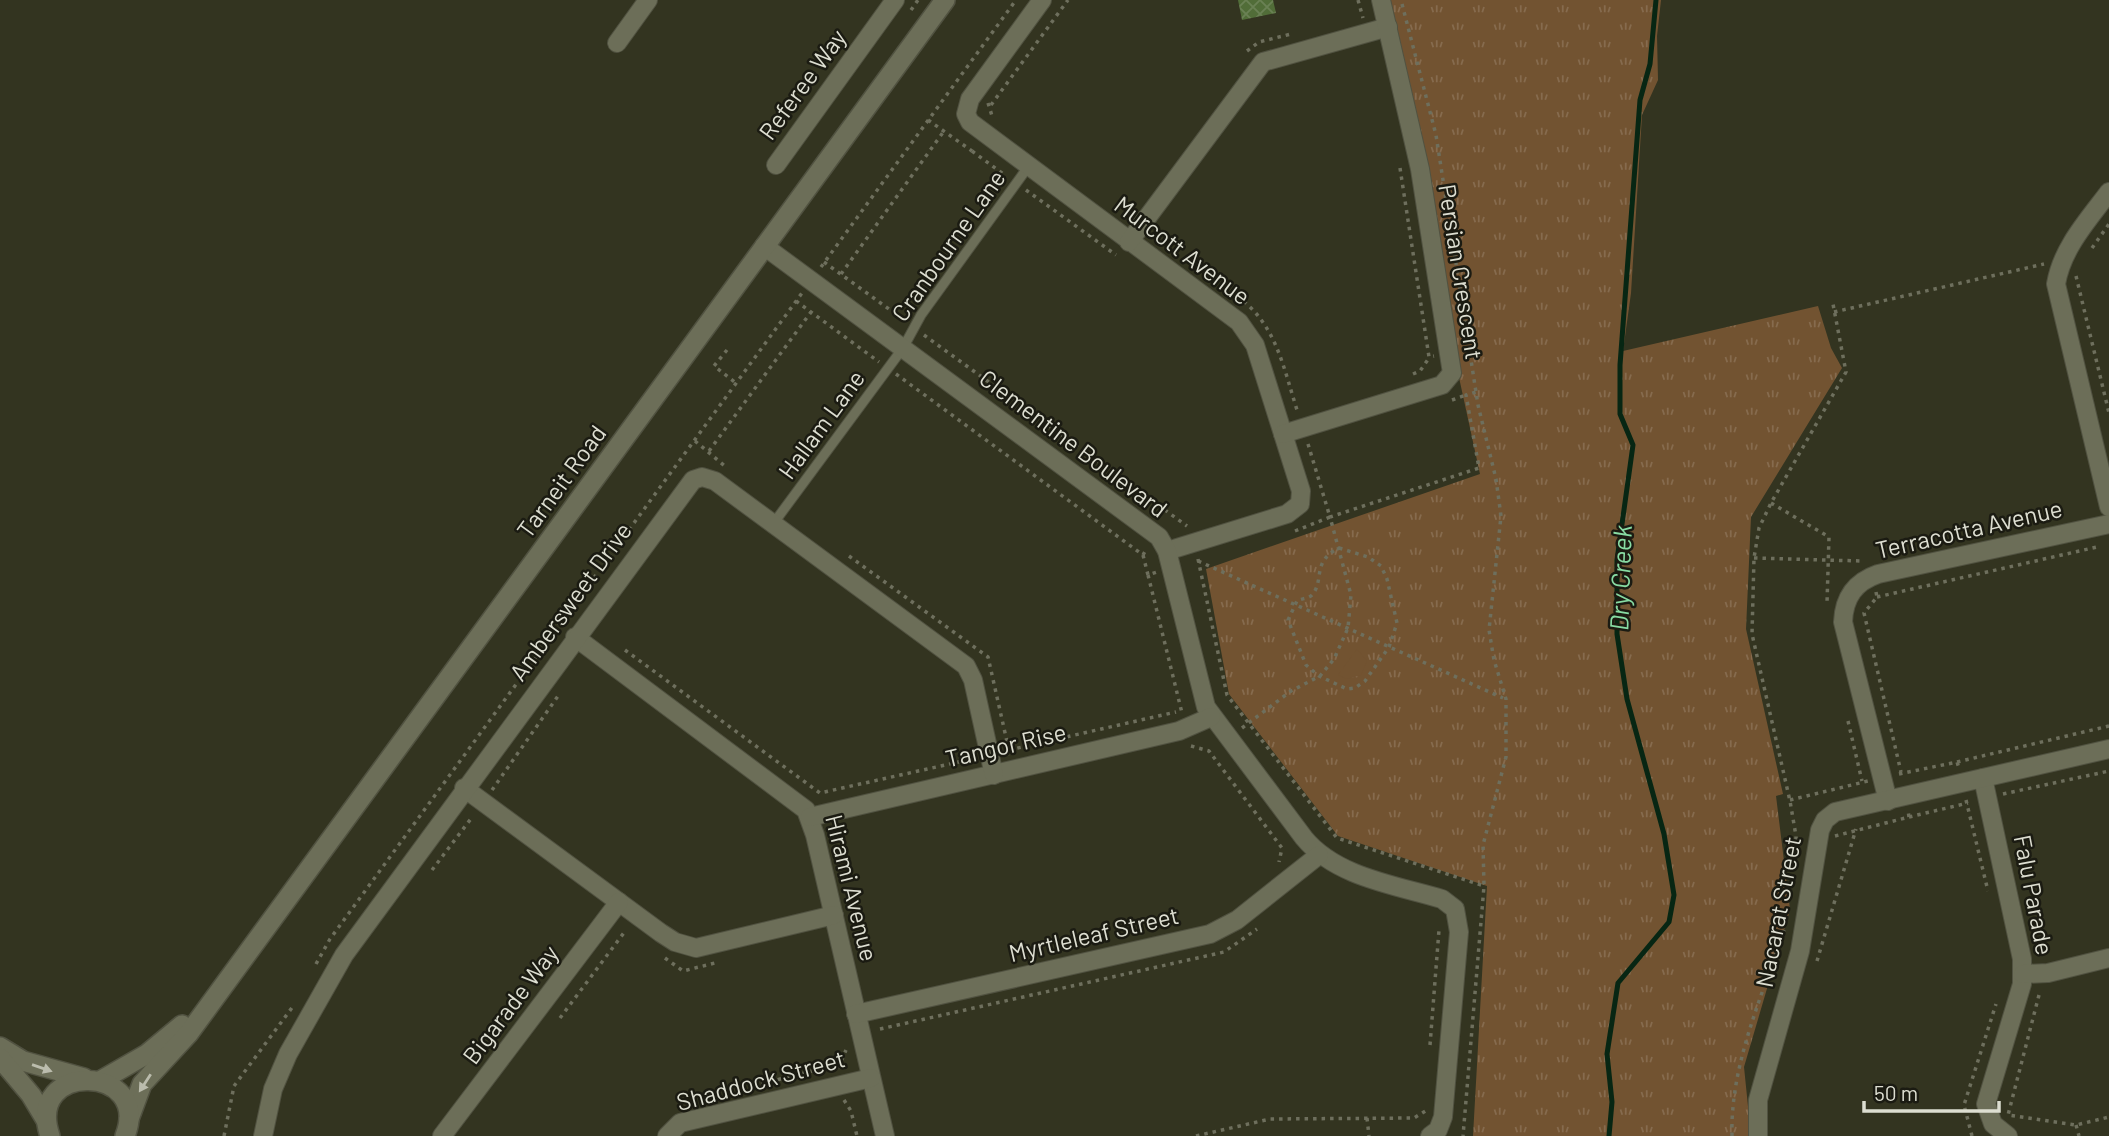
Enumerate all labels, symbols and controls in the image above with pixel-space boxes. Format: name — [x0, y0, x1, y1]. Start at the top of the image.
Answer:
street label: Referee Way — [752, 23, 852, 145]
street label: Cranbourne Lane — [885, 164, 1011, 326]
street label: Persian Crescent — [1433, 182, 1490, 361]
street label: Murcott Avenue — [1109, 189, 1257, 310]
street label: Clementine Boulevard — [974, 363, 1174, 523]
street label: Hallam Lane — [772, 364, 870, 484]
street label: Tarneit Road — [510, 419, 611, 543]
street label: Terracotta Avenue — [1873, 493, 2065, 564]
street label: Ambersweet Drive — [503, 516, 637, 686]
water label: Dry Creek — [1602, 524, 1637, 631]
street label: Tangor Rise — [942, 717, 1069, 773]
street label: Hirami Avenue — [820, 811, 885, 964]
street label: Falu Parade — [2009, 832, 2060, 957]
street label: Nacarat Street — [1749, 834, 1806, 990]
street label: Myrtleleaf Street — [1006, 900, 1181, 967]
street label: Bigarade Way — [456, 939, 564, 1069]
street label: Shaddock Street — [673, 1043, 848, 1116]
one-way arrow — [32, 1063, 53, 1073]
scale bar — [1864, 1070, 1999, 1114]
one-way arrow — [139, 1073, 152, 1093]
text: 50 m — [1874, 1080, 1918, 1105]

